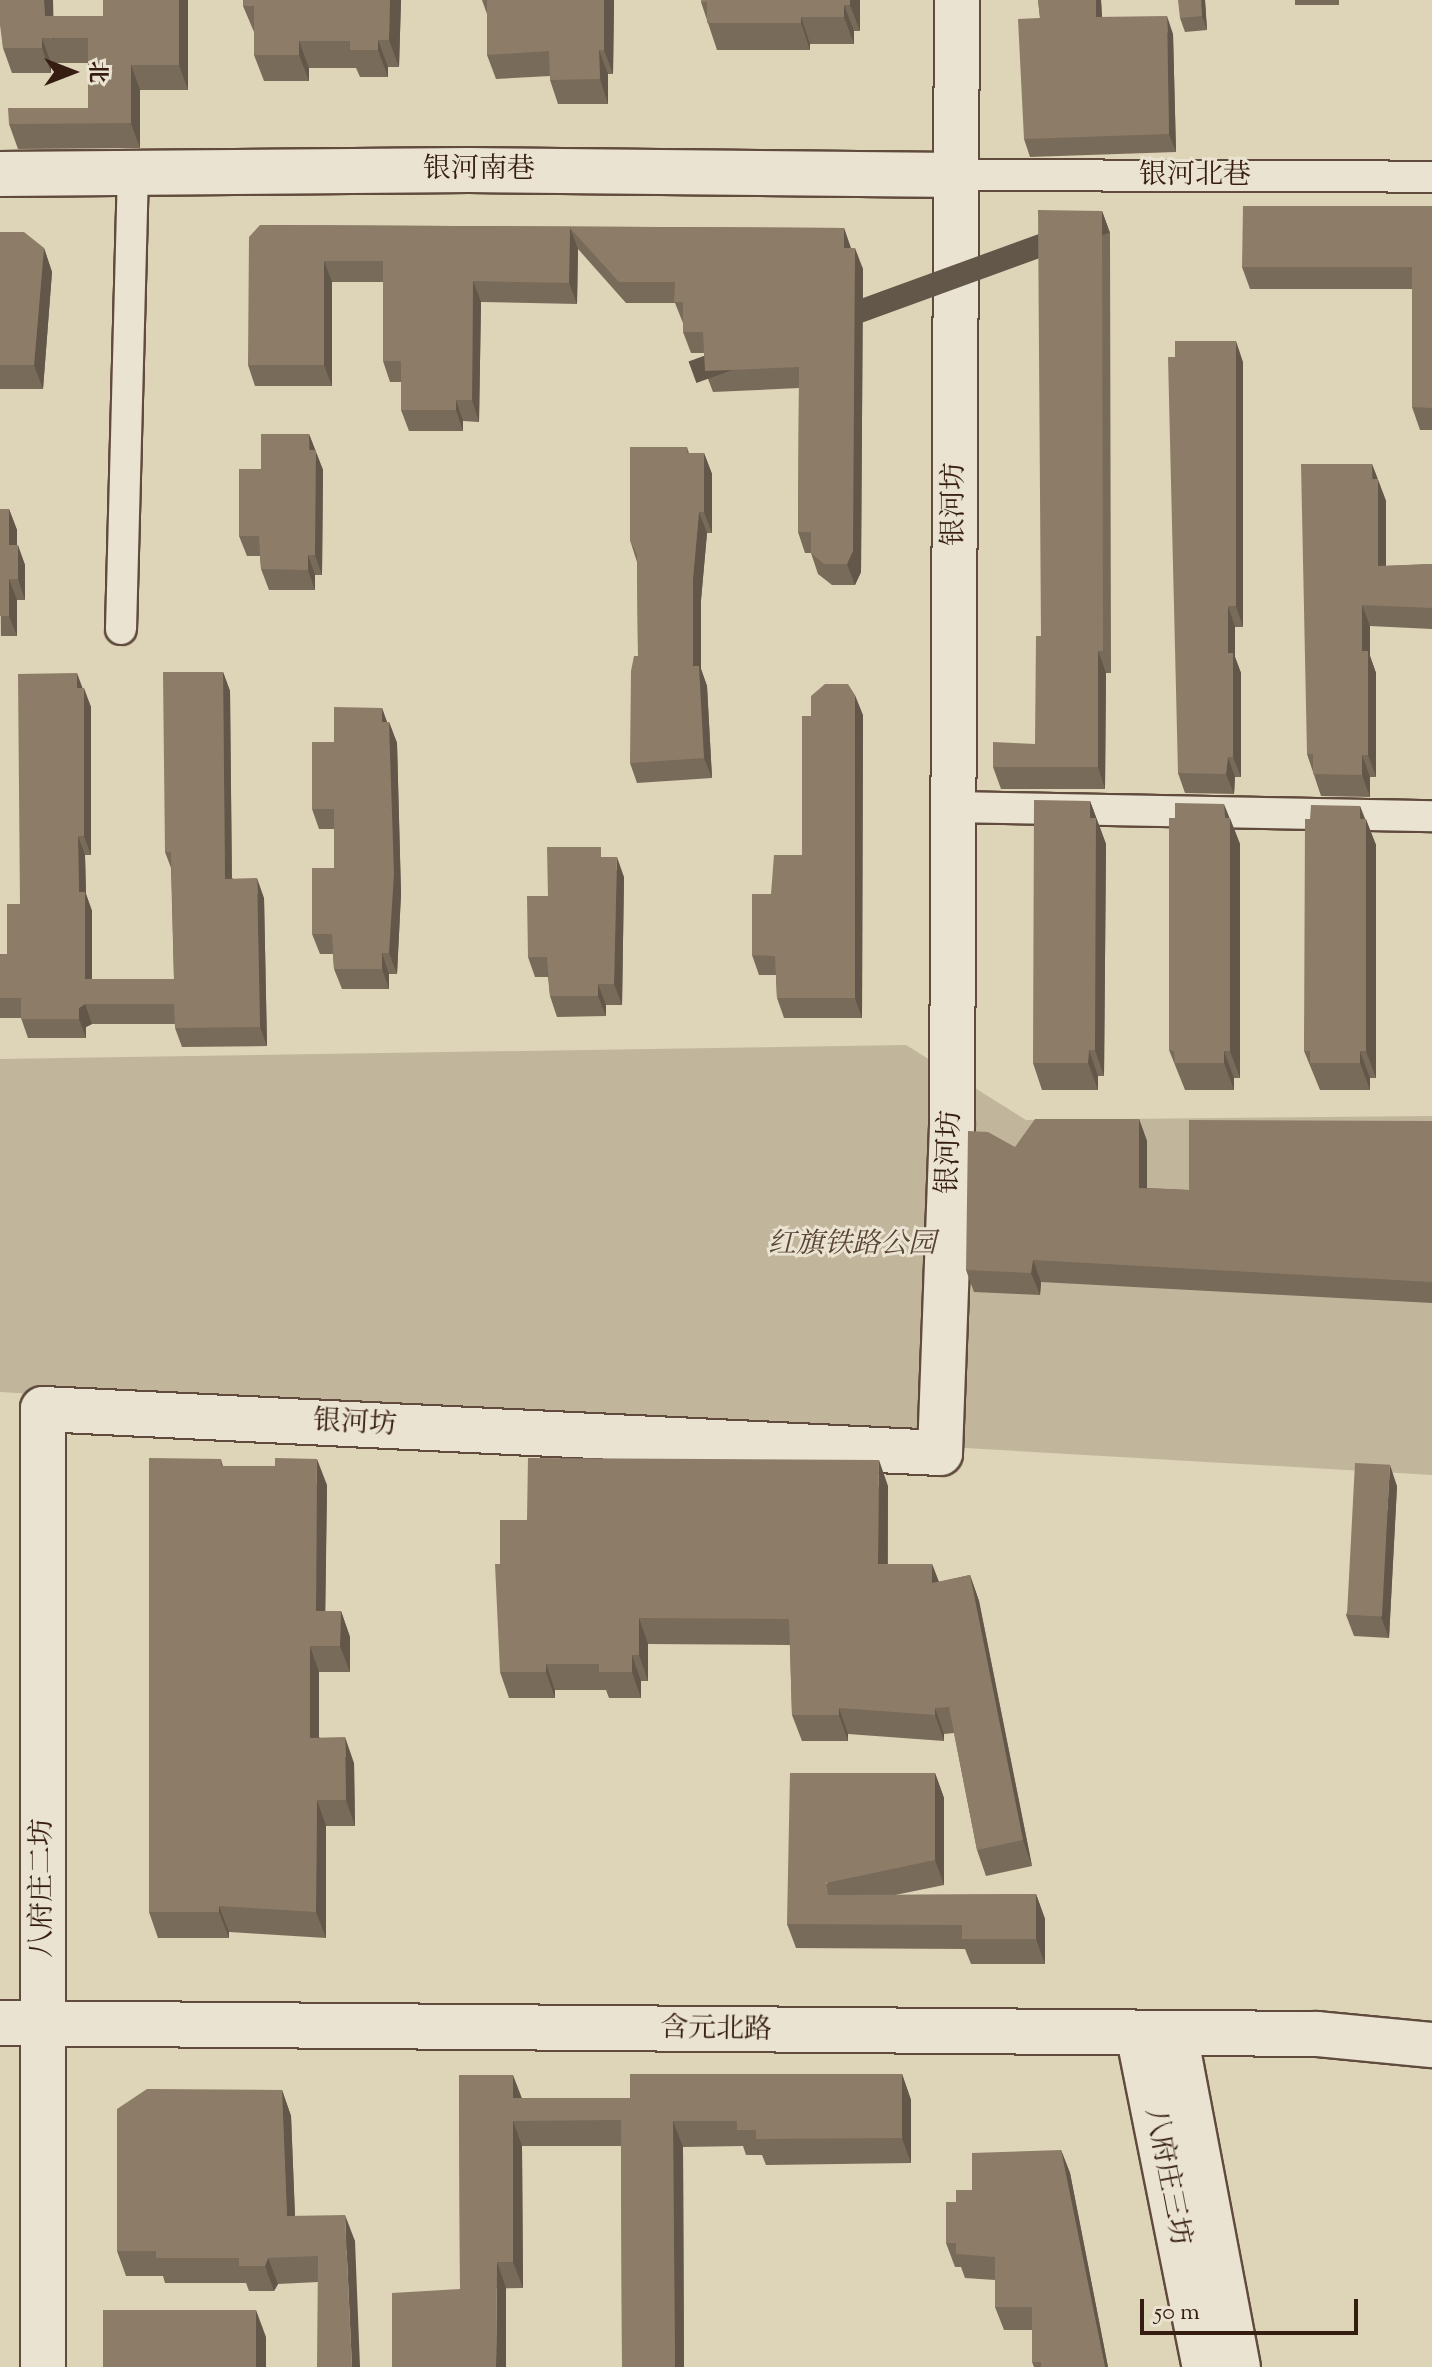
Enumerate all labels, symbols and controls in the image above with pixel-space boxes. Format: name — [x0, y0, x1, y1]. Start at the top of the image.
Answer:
north arrow — [32, 32, 112, 112]
text: 北 — [80, 61, 112, 83]
street label: 银河南巷 — [423, 153, 535, 187]
street label: 银河北巷 — [1139, 159, 1251, 193]
street label: 银河坊 — [938, 462, 972, 546]
street label: 银河坊 — [932, 1109, 968, 1195]
park label: 红旗铁路公园 — [768, 1228, 936, 1262]
street label: 银河坊 — [312, 1405, 398, 1443]
street label: 八府庄二坊 — [26, 1818, 60, 1958]
street label: 含元北路 — [660, 2012, 772, 2048]
street label: 八府庄三坊 — [1137, 2105, 1197, 2249]
scale bar — [1144, 2283, 1362, 2333]
text: 50 m — [1154, 2296, 1200, 2330]

